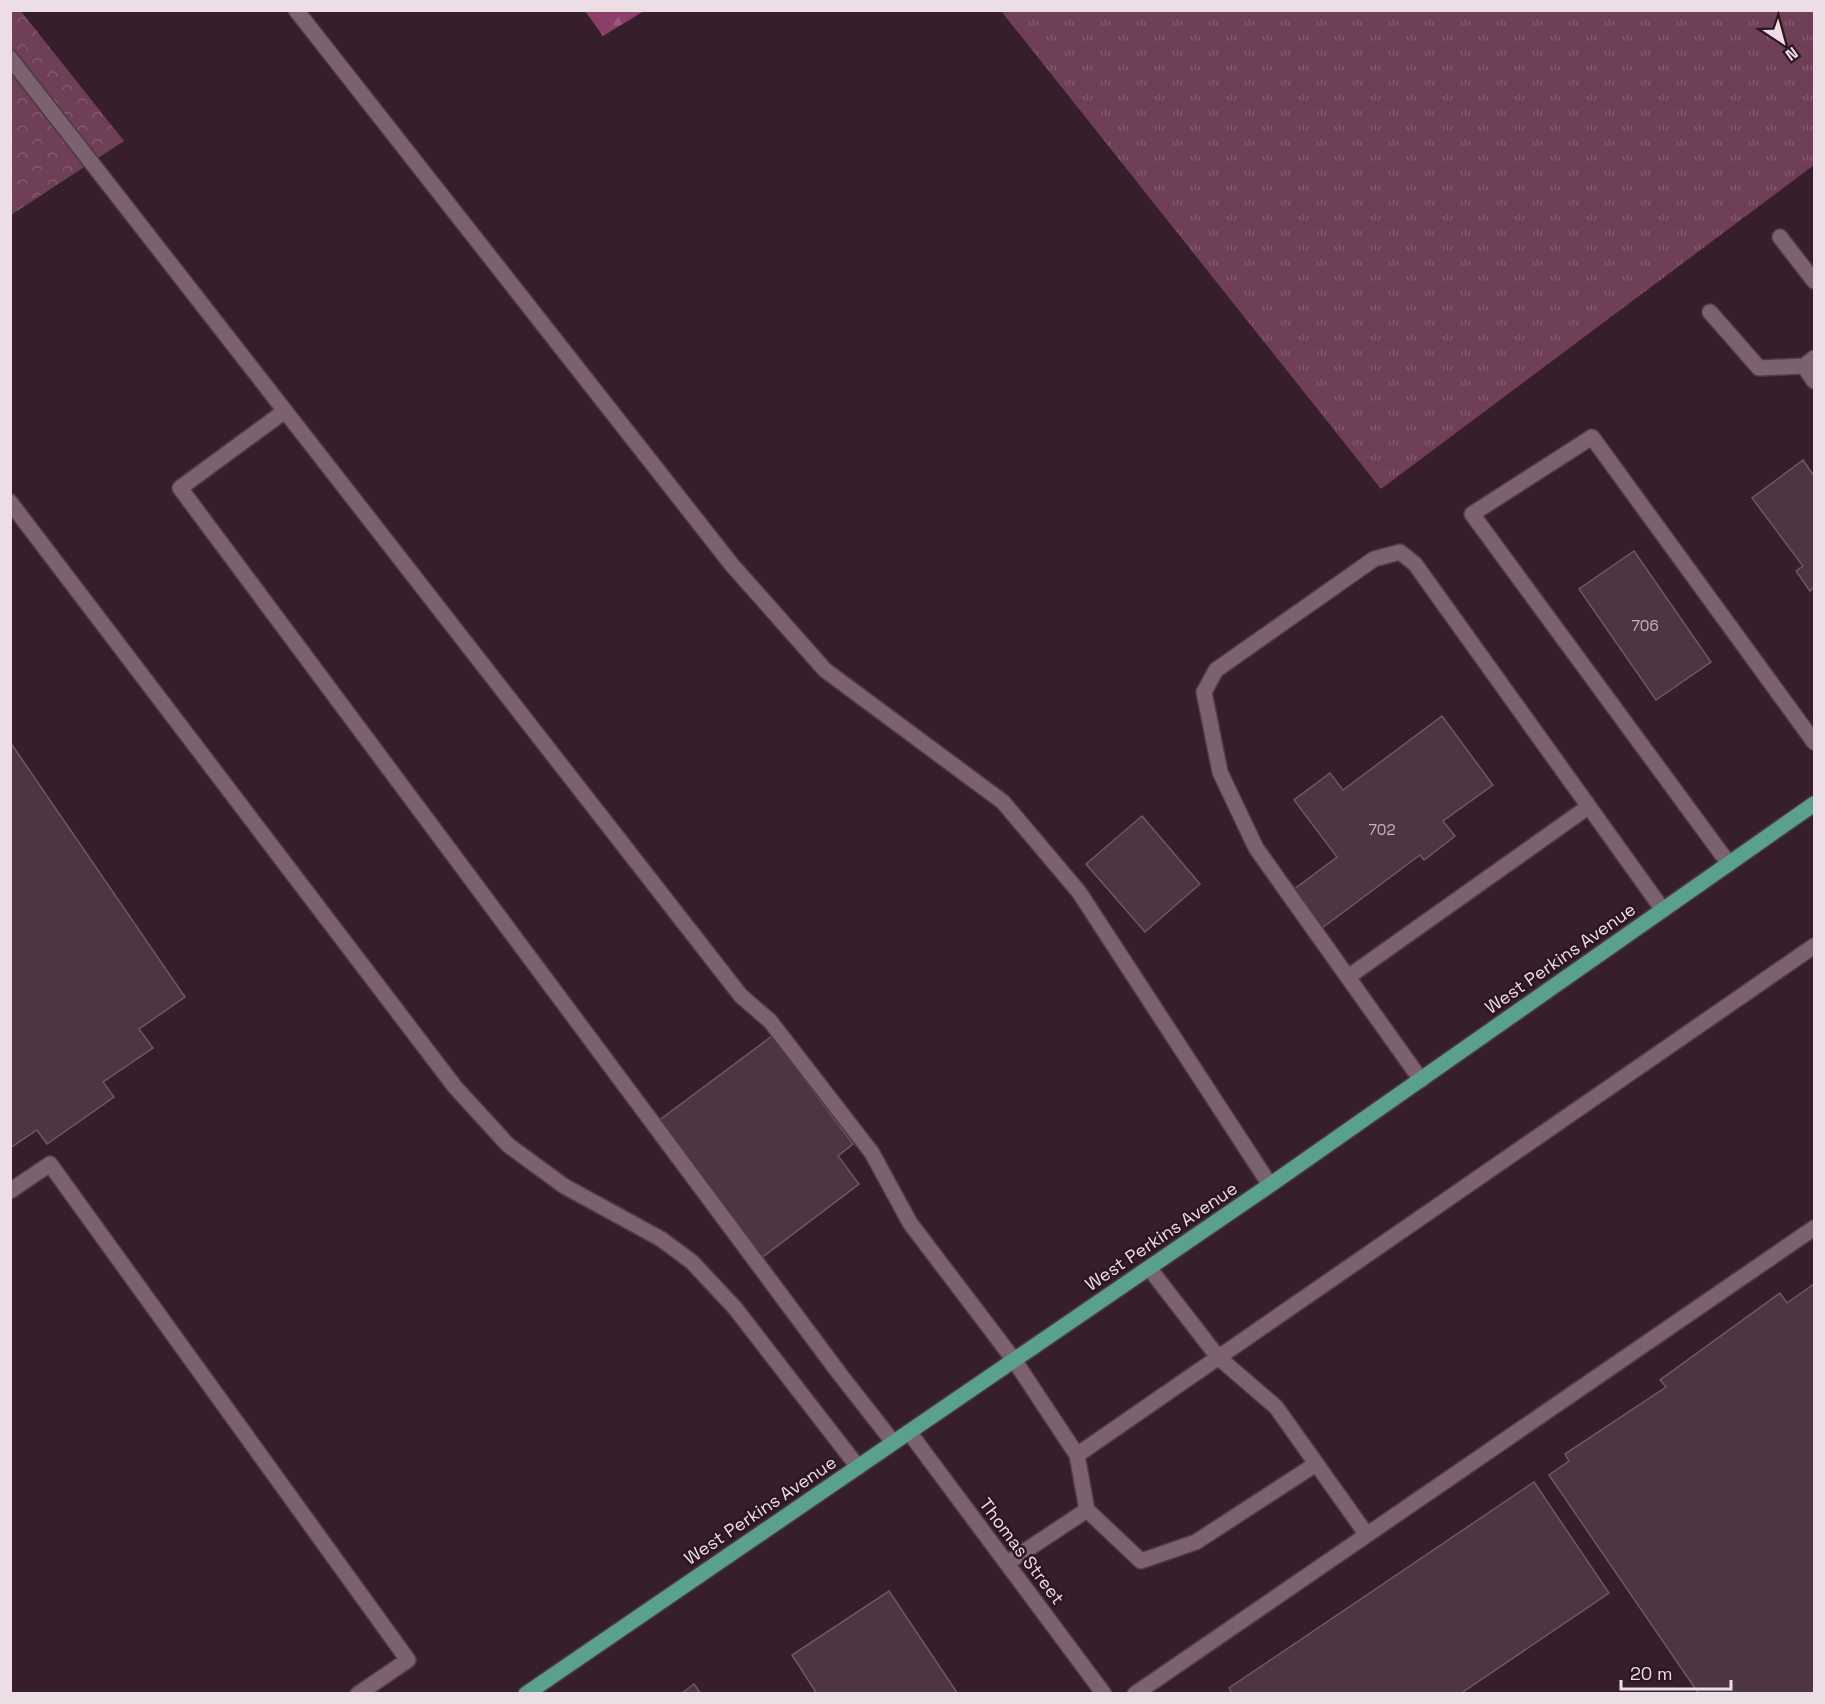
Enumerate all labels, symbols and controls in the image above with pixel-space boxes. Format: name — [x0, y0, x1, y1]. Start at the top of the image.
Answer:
north arrow — [1753, 12, 1813, 72]
text: N — [1781, 42, 1802, 65]
house number: 706 — [1631, 616, 1659, 635]
house number: 702 — [1368, 820, 1396, 839]
street label: West Perkins Avenue — [1480, 897, 1640, 1019]
street label: West Perkins Avenue — [1080, 1176, 1242, 1296]
street label: West Perkins Avenue — [679, 1450, 841, 1570]
street label: Thomas Street — [974, 1493, 1070, 1609]
scale bar — [1621, 1653, 1730, 1691]
text: 20 m — [1630, 1662, 1673, 1685]

